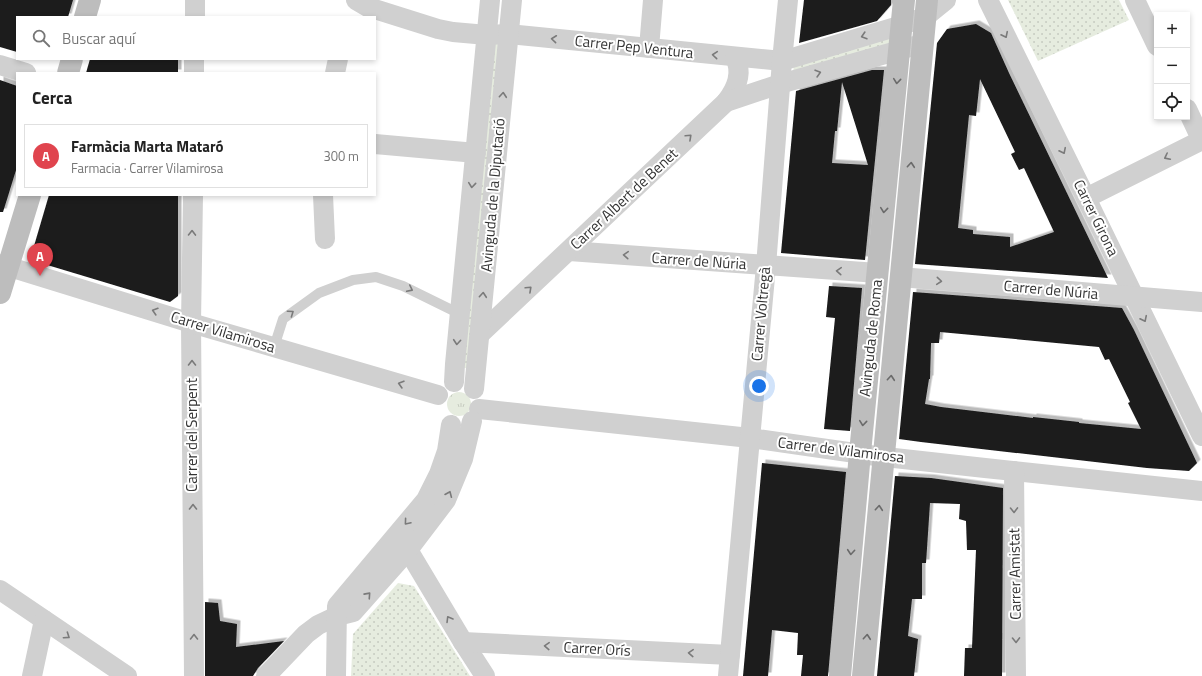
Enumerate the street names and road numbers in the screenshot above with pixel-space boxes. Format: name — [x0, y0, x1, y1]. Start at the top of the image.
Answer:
street label: Carrer Pep Ventura — [573, 29, 695, 64]
street label: Avinguda de la Diputació — [474, 117, 511, 273]
street label: Carrer Albert de Benet — [565, 142, 683, 255]
street label: Carrer Girona — [1068, 175, 1125, 261]
street label: Carrer de Núria — [651, 246, 748, 275]
street label: Carrer Voltregà — [745, 265, 776, 362]
street label: Carrer de Núria — [1003, 274, 1100, 305]
street label: Avinguda de Roma — [853, 278, 888, 398]
street label: Carrer Vilamirosa — [168, 305, 279, 358]
street label: Carrer del Serpent — [180, 377, 203, 492]
street label: Carrer de Vilamirosa — [777, 430, 906, 469]
street label: Carrer Amistat — [1002, 527, 1027, 620]
street label: Carrer Orís — [563, 635, 631, 662]

